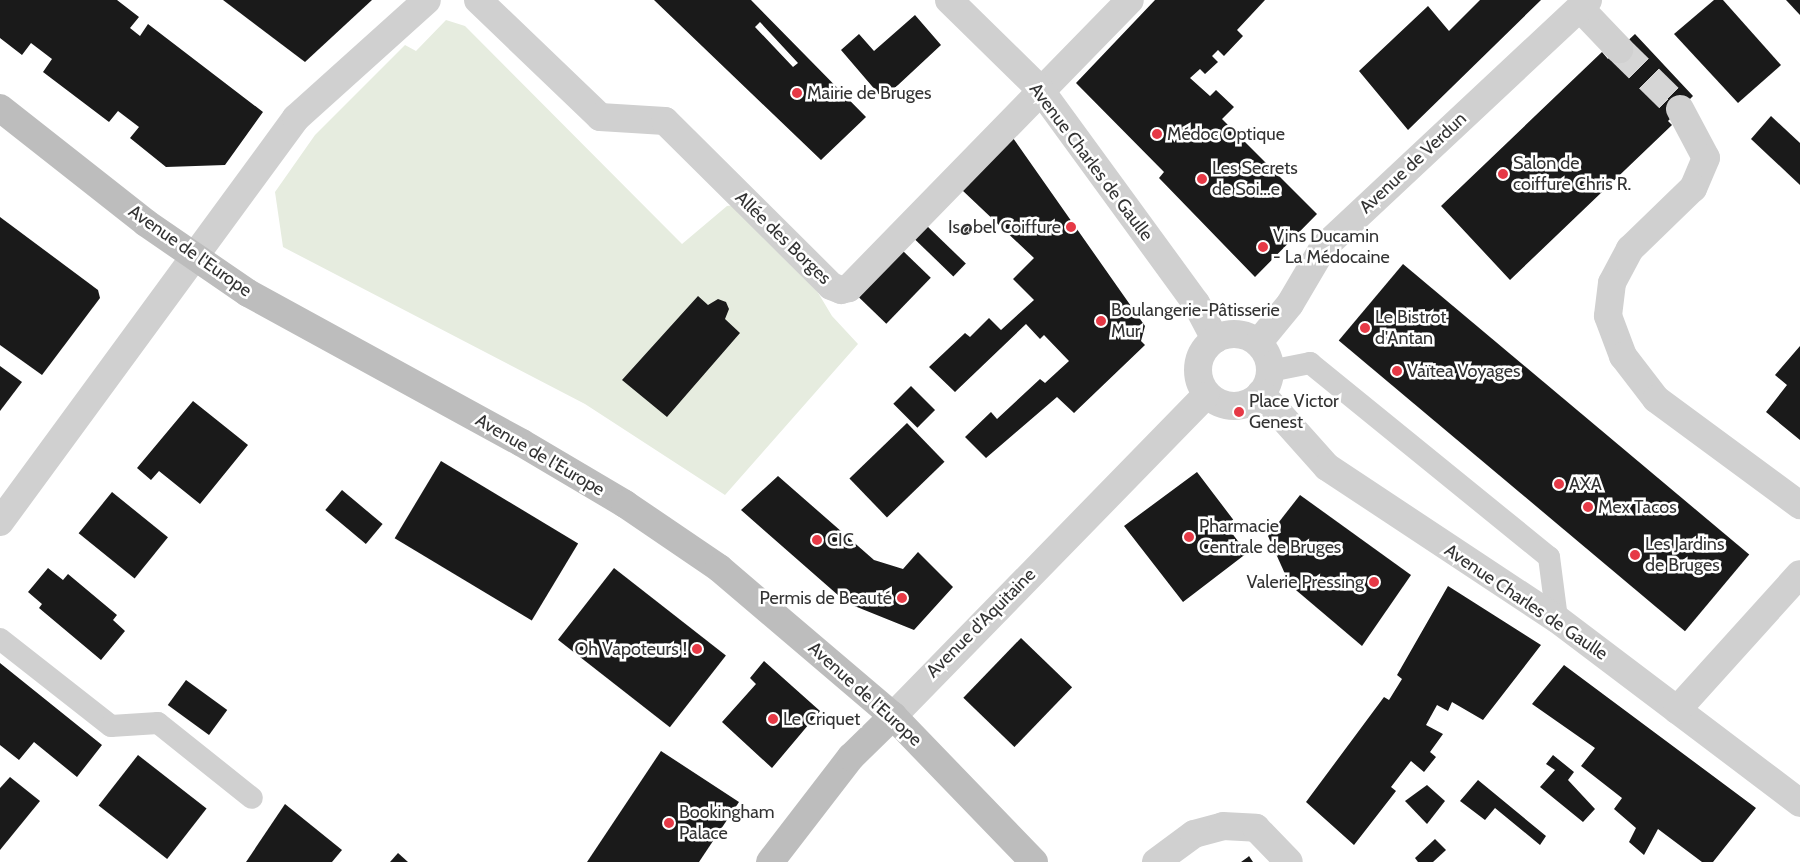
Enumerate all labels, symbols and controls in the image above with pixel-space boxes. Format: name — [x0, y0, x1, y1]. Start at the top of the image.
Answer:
street label: Avenue Charles de Gaulle — [1025, 79, 1157, 245]
place label: Mairie de Bruges — [807, 82, 931, 104]
marker: Mairie de Bruges — [791, 87, 803, 99]
street label: Avenue de Verdun — [1355, 108, 1471, 218]
place label: Médoc Optique — [1167, 123, 1285, 145]
marker: Médoc Optique — [1151, 128, 1163, 140]
place label: Salon de coiffure Chris R. — [1513, 153, 1631, 195]
place label: Les Secrets de Soi...e — [1212, 158, 1298, 200]
marker: Salon de coiffure Chris R. — [1497, 168, 1509, 180]
marker: Les Secrets de Soi...e — [1196, 173, 1208, 185]
street label: Allée des Borges — [731, 187, 835, 289]
street label: Avenue de l'Europe — [124, 200, 256, 302]
place label: Is@bel Coiffure — [948, 216, 1061, 238]
marker: Is@bel Coiffure — [1065, 221, 1077, 233]
place label: Vins Ducamin - La Médocaine — [1273, 226, 1390, 268]
marker: Vins Ducamin - La Médocaine — [1257, 241, 1269, 253]
place label: Boulangerie-Pâtisserie Mur — [1111, 300, 1280, 342]
place label: Le Bistrot d'Antan — [1375, 307, 1446, 350]
marker: Boulangerie-Pâtisserie Mur — [1095, 315, 1107, 327]
marker: Le Bistrot d'Antan — [1359, 322, 1371, 334]
place label: Vaïtea Voyages — [1407, 360, 1520, 382]
marker: Vaïtea Voyages — [1391, 365, 1403, 377]
place label: Place Victor Genest — [1249, 391, 1339, 434]
marker: Place Victor Genest — [1233, 406, 1245, 418]
street label: Avenue de l'Europe — [472, 409, 608, 501]
place label: AXA — [1569, 473, 1602, 495]
marker: AXA — [1553, 478, 1565, 490]
place label: Mex Tacos — [1598, 496, 1677, 518]
marker: Mex Tacos — [1582, 501, 1594, 513]
place label: Pharmacie Centrale de Bruges — [1199, 516, 1341, 558]
place label: CIC — [827, 529, 854, 551]
marker: Pharmacie Centrale de Bruges — [1183, 531, 1195, 543]
marker: CIC — [811, 534, 823, 546]
place label: Les Jardins de Bruges — [1645, 534, 1724, 576]
street label: Avenue Charles de Gaulle — [1440, 539, 1612, 665]
marker: Les Jardins de Bruges — [1629, 549, 1641, 561]
street label: Avenue d'Aquitaine — [922, 564, 1040, 682]
place label: Valerie Pressing — [1246, 571, 1364, 593]
marker: Valerie Pressing — [1368, 576, 1380, 588]
place label: Permis de Beauté — [759, 587, 892, 609]
marker: Permis de Beauté — [896, 592, 908, 604]
street label: Avenue de l'Europe — [804, 637, 926, 751]
place label: Oh Vapoteurs ! — [575, 638, 687, 660]
marker: Oh Vapoteurs ! — [691, 643, 703, 655]
place label: Le Criquet — [783, 708, 860, 730]
marker: Le Criquet — [767, 713, 779, 725]
place label: Bookingham Palace — [679, 802, 775, 844]
marker: Bookingham Palace — [663, 817, 675, 829]

